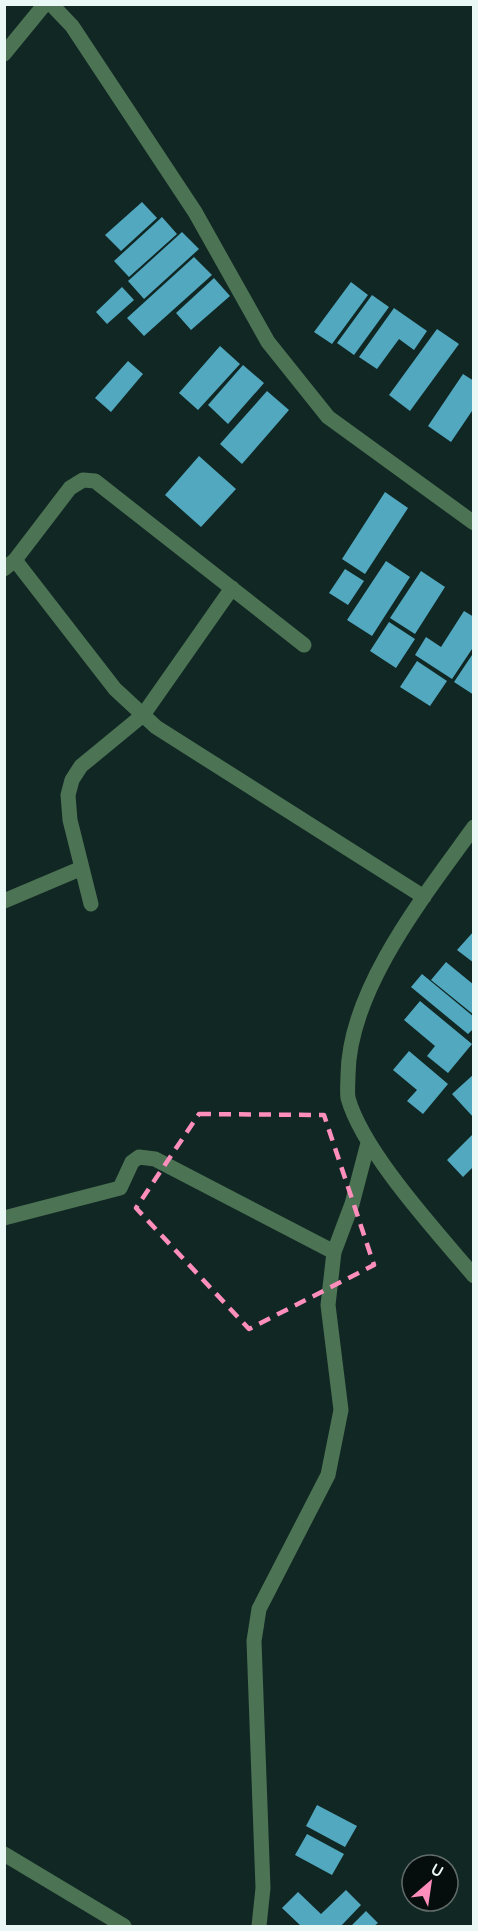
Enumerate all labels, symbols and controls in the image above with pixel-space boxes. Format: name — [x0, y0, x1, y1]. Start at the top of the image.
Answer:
north arrow — [400, 1853, 460, 1913]
text: U — [427, 1858, 447, 1881]

